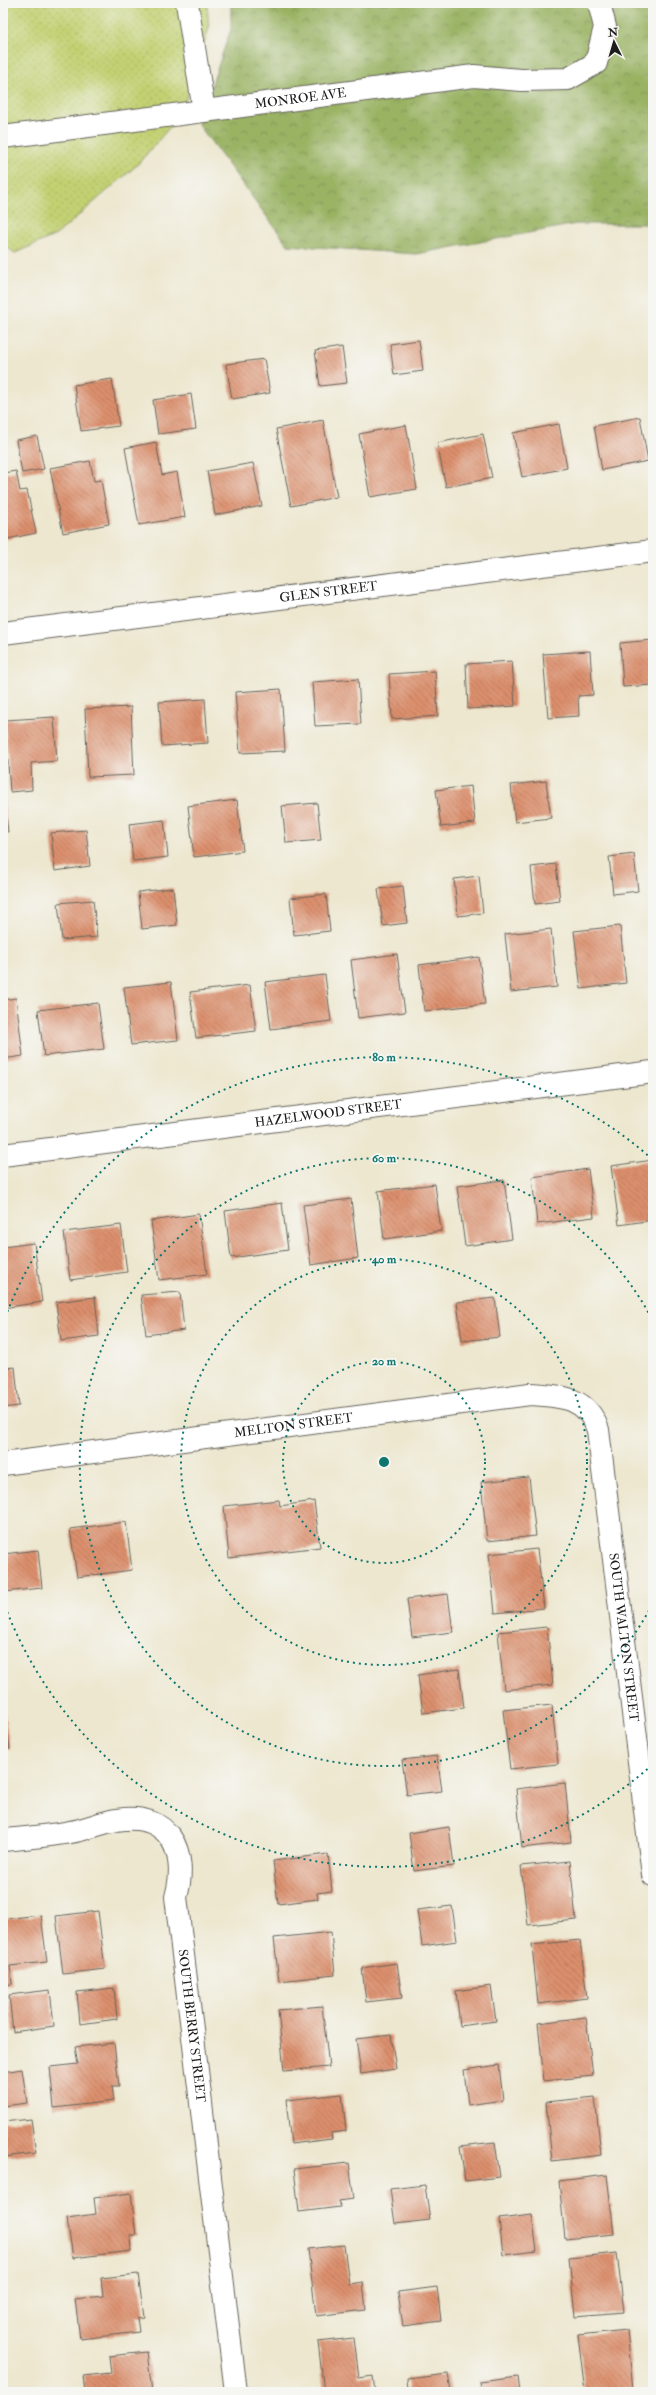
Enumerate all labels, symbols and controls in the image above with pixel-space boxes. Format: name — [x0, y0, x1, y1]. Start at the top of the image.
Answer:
north arrow — [594, 22, 634, 62]
text: N — [607, 26, 620, 40]
street label: MONROE AVE — [254, 85, 347, 112]
street label: GLEN STREET — [278, 578, 379, 606]
text: 80 m — [372, 1050, 396, 1065]
street label: HAZELWOOD STREET — [254, 1096, 403, 1131]
text: 60 m — [372, 1151, 397, 1166]
text: 40 m — [371, 1252, 397, 1267]
text: 20 m — [372, 1354, 397, 1369]
street label: MELTON STREET — [233, 1410, 354, 1441]
centre of rings — [377, 1455, 391, 1469]
street label: SOUTH WALTON STREET — [605, 1552, 642, 1723]
street label: SOUTH BERRY STREET — [174, 1948, 209, 2104]

